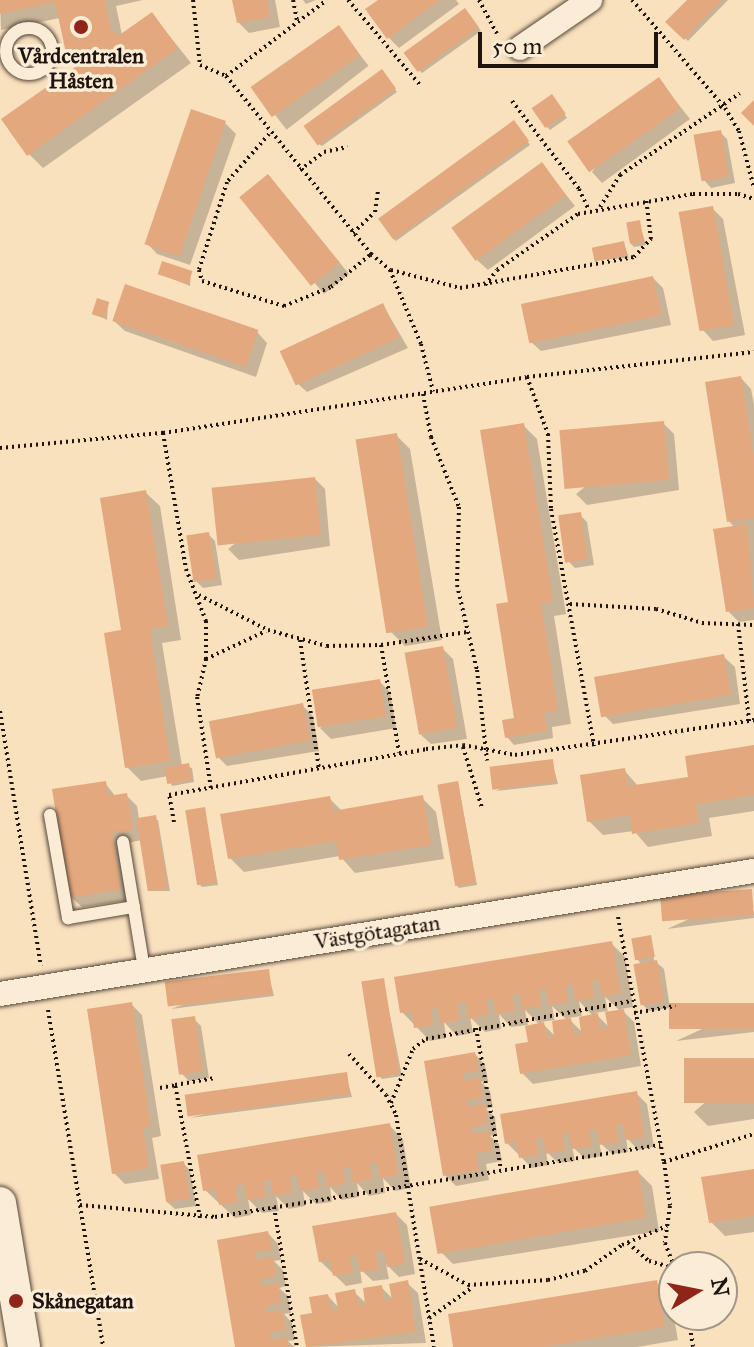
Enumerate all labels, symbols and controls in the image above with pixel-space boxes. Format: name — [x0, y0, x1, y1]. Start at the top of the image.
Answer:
marker: Vårdcentralen Håsten — [70, 16, 92, 38]
scale bar — [482, 16, 662, 66]
text: 50 m — [492, 31, 542, 61]
place label: Vårdcentralen Håsten — [18, 42, 144, 94]
street label: Västgötagatan — [312, 909, 442, 955]
north arrow — [658, 1251, 738, 1331]
text: N — [705, 1276, 735, 1299]
place label: Skånegatan — [32, 1288, 134, 1314]
marker: Skånegatan — [7, 1292, 25, 1310]

